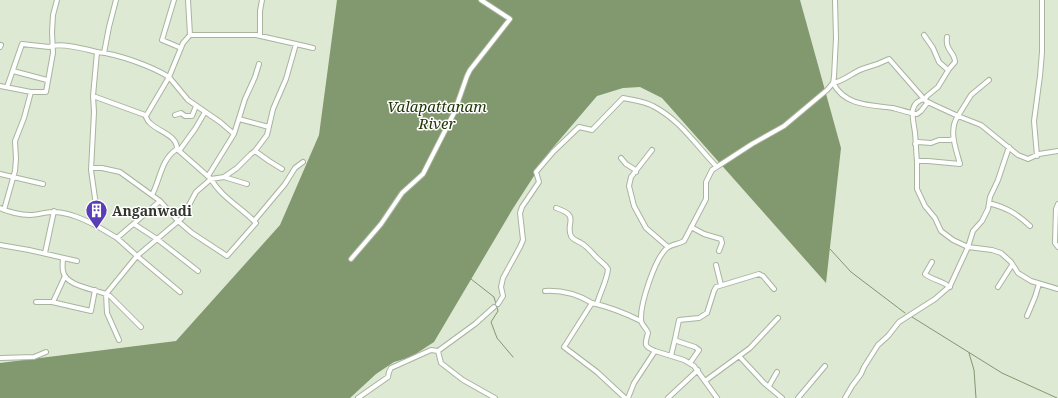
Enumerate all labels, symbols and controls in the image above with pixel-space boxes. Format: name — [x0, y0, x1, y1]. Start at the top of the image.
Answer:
water label: Valapattanam River — [387, 96, 487, 133]
building icon: Anganwadi — [83, 197, 109, 230]
place label: Anganwadi — [112, 201, 192, 220]

